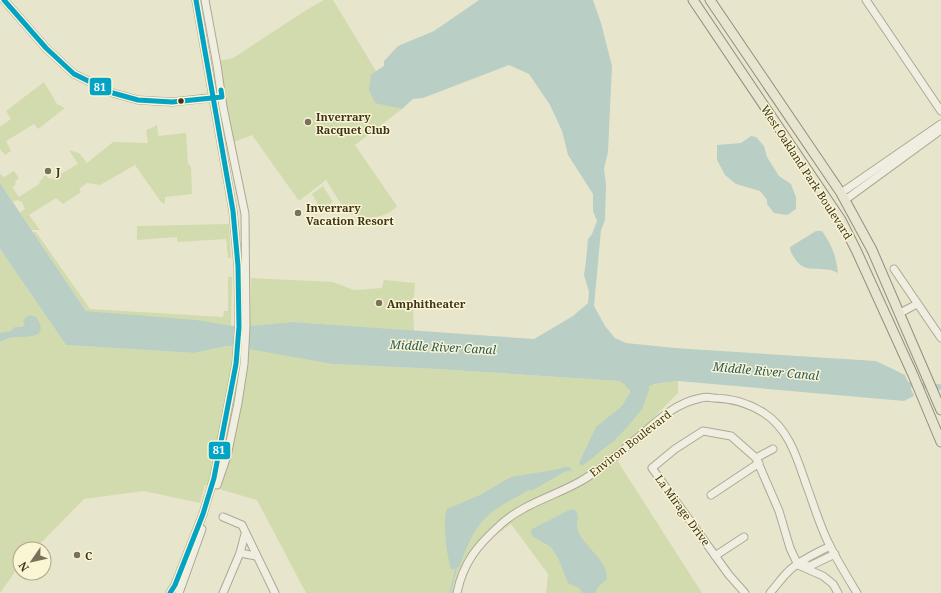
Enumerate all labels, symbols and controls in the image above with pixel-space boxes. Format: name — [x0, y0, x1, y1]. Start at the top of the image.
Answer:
line badge: 81 — [89, 77, 112, 96]
text: 81 — [94, 79, 106, 94]
unlabelled marker — [176, 96, 186, 106]
street label: West Oakland Park Boulevard — [758, 102, 856, 242]
place label: Inverrary Racquet Club — [316, 109, 390, 137]
marker: Inverrary Racquet Club — [303, 117, 313, 127]
place label: J — [55, 164, 61, 179]
marker: J — [43, 166, 53, 176]
place label: Inverrary Vacation Resort — [306, 200, 394, 228]
marker: Inverrary Vacation Resort — [293, 208, 303, 218]
place label: Amphitheater — [387, 296, 466, 311]
marker: Amphitheater — [374, 298, 384, 308]
water label: Middle River Canal — [388, 336, 497, 358]
water label: Middle River Canal — [711, 358, 820, 384]
street label: Environ Boulevard — [586, 406, 674, 480]
line badge: 81 — [208, 441, 231, 460]
text: 81 — [213, 442, 225, 457]
street label: La Mirage Drive — [652, 471, 714, 549]
north arrow — [12, 541, 52, 581]
place label: C — [85, 548, 92, 563]
marker: C — [72, 550, 82, 560]
text: N — [14, 559, 32, 575]

